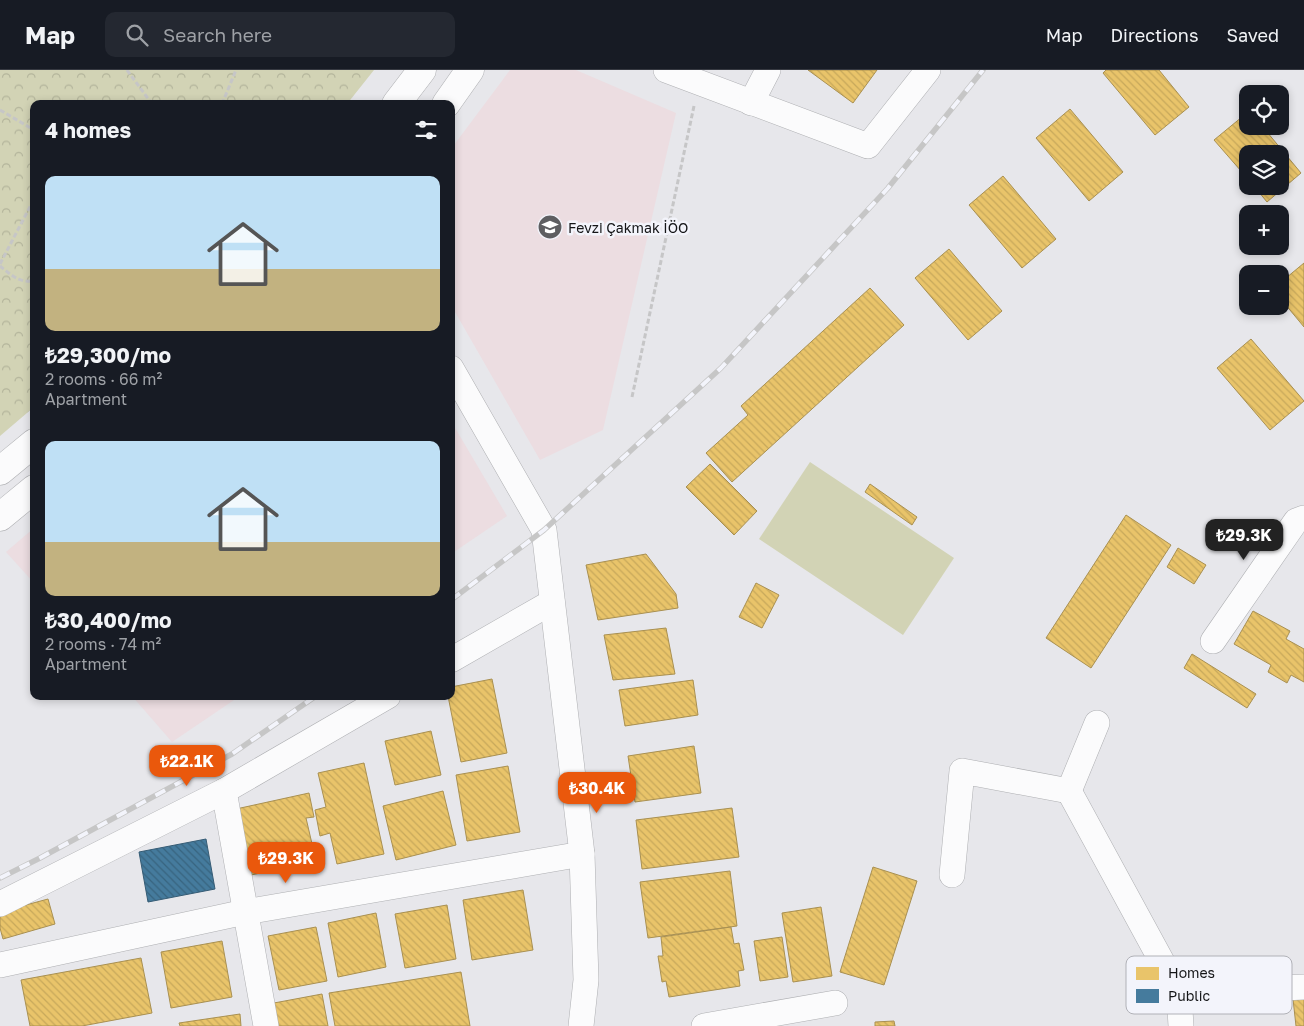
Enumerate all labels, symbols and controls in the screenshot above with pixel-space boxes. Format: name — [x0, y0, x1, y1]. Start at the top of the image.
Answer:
search box — [105, 12, 455, 57]
text: Map — [25, 20, 75, 49]
icon: search — [123, 21, 151, 49]
text: Search here — [163, 23, 272, 46]
text: Map — [1046, 24, 1082, 46]
text: Directions — [1110, 24, 1198, 46]
text: Saved — [1226, 24, 1279, 46]
map controls — [1239, 85, 1289, 315]
button: locate — [1239, 85, 1289, 135]
icon: filters — [412, 116, 440, 144]
text: 4 homes — [45, 117, 131, 143]
button: layers — [1239, 145, 1289, 195]
button: + — [1239, 205, 1289, 255]
icon: home — [198, 209, 288, 299]
school or university icon: Fevzi Çakmak İÖO — [537, 214, 563, 240]
place label: Fevzi Çakmak İÖO — [568, 219, 688, 236]
button: − — [1239, 265, 1289, 315]
text: ₺29,300/mo — [45, 342, 171, 368]
text: 2 rooms · 66 m² — [45, 369, 162, 389]
text: Apartment — [45, 389, 127, 409]
icon: home — [198, 474, 288, 564]
pin: ₺29.3K — [1203, 518, 1285, 561]
text: ₺29.3K — [1216, 525, 1272, 545]
text: ₺30,400/mo — [45, 607, 172, 633]
text: 2 rooms · 74 m² — [45, 634, 161, 654]
text: Apartment — [45, 654, 127, 674]
pin: ₺22.1K — [146, 744, 228, 787]
text: ₺22.1K — [160, 751, 214, 771]
pin: ₺30.4K — [556, 772, 638, 814]
text: ₺30.4K — [569, 778, 625, 798]
pin: ₺29.3K — [245, 842, 327, 884]
text: ₺29.3K — [258, 848, 314, 868]
legend — [1126, 956, 1292, 1014]
text: Homes — [1168, 964, 1215, 981]
text: Public — [1168, 987, 1210, 1004]

